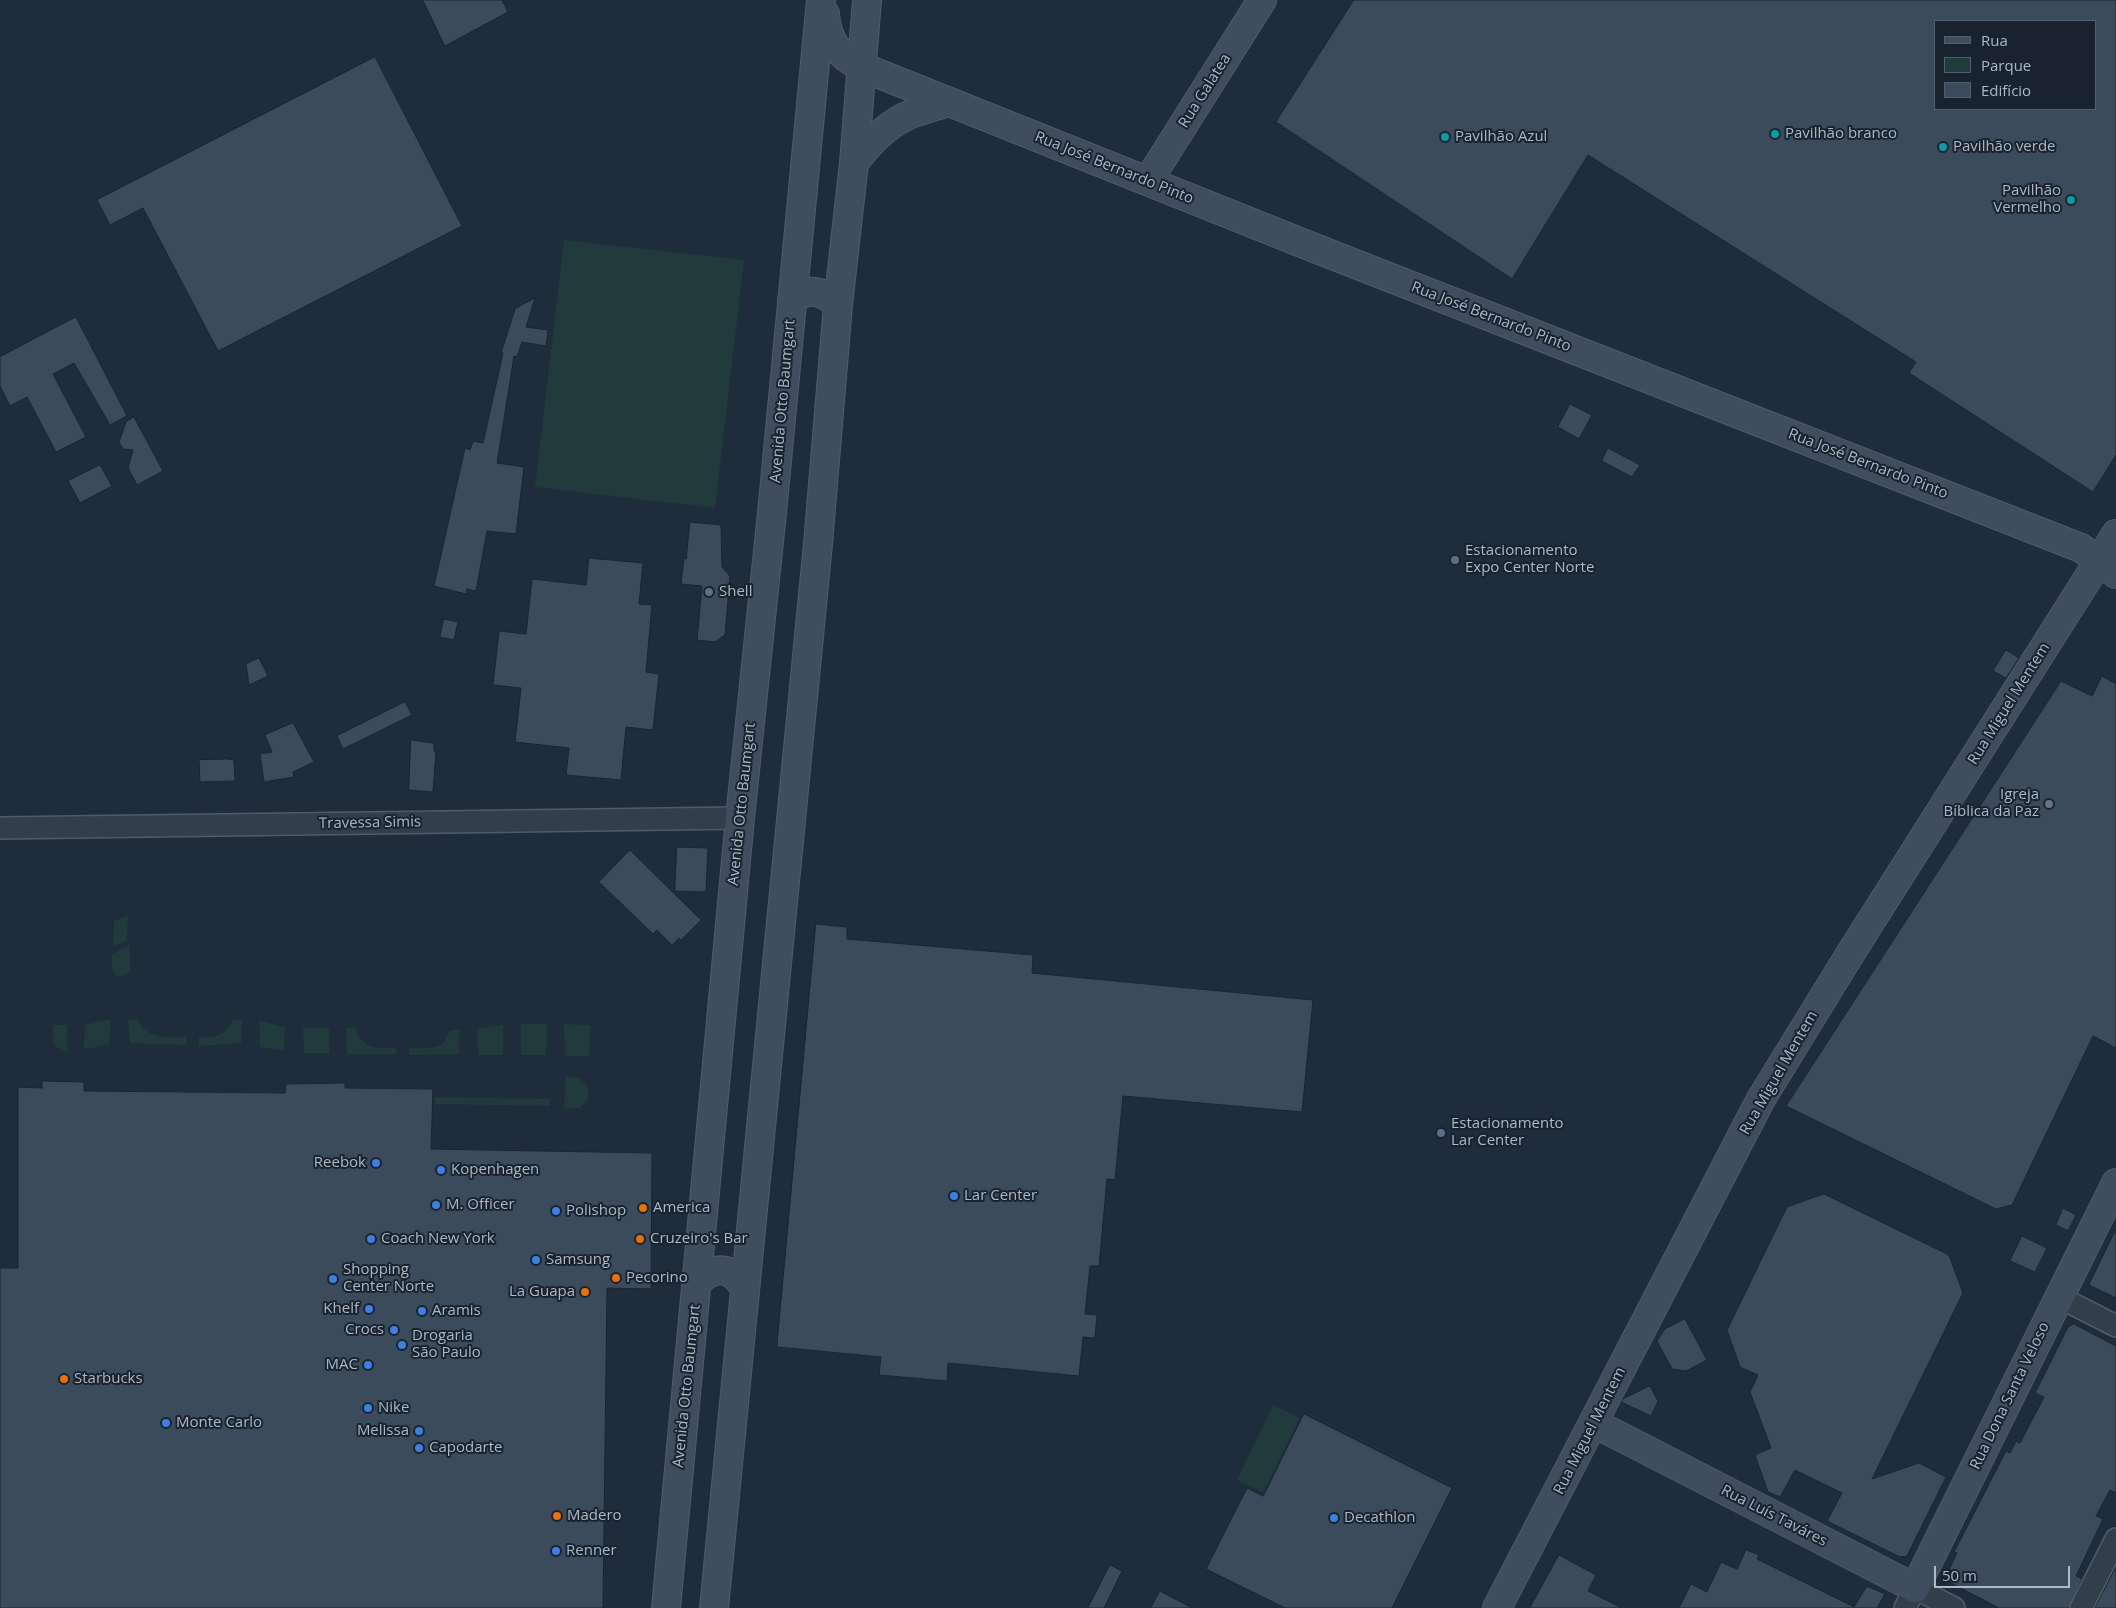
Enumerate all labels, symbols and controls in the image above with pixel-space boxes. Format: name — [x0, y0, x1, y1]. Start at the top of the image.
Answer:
legend — [1934, 20, 2096, 110]
text: Rua — [1981, 30, 2008, 50]
street label: Rua Galatea — [1175, 51, 1235, 131]
text: Parque — [1981, 55, 2031, 75]
text: Edifício — [1981, 80, 2031, 100]
place label: Pavilhão branco — [1785, 125, 1897, 143]
street label: Rua José Bernardo Pinto — [1032, 128, 1196, 208]
place label: Pavilhão Azul — [1455, 128, 1547, 146]
marker: Pavilhão branco — [1769, 128, 1781, 140]
marker: Pavilhão Azul — [1439, 131, 1451, 143]
place label: Pavilhão verde — [1953, 138, 2056, 156]
marker: Pavilhão verde — [1937, 141, 1949, 153]
place label: Pavilhão Vermelho — [1993, 182, 2061, 217]
marker: Pavilhão Vermelho — [2065, 194, 2077, 206]
street label: Rua José Bernardo Pinto — [1409, 278, 1573, 356]
street label: Avenida Otto Baumgart — [767, 318, 799, 484]
street label: Rua José Bernardo Pinto — [1786, 425, 1950, 503]
place label: Estacionamento Expo Center Norte — [1465, 542, 1594, 577]
marker: Estacionamento Expo Center Norte — [1449, 554, 1461, 566]
place label: Shell — [719, 583, 752, 601]
marker: Shell — [703, 586, 715, 598]
street label: Rua Miguel Mentem — [1964, 640, 2054, 768]
street label: Avenida Otto Baumgart — [724, 721, 760, 887]
place label: Igreja Bíblica da Paz — [1944, 786, 2039, 821]
marker: Igreja Bíblica da Paz — [2043, 798, 2055, 810]
street label: Travessa Simis — [319, 813, 421, 833]
street label: Rua Miguel Mentem — [1736, 1008, 1822, 1138]
place label: Estacionamento Lar Center — [1451, 1115, 1564, 1150]
marker: Estacionamento Lar Center — [1435, 1127, 1447, 1139]
place label: Reebok — [314, 1154, 366, 1172]
marker: Reebok — [370, 1157, 382, 1169]
place label: Kopenhagen — [451, 1161, 539, 1179]
marker: Kopenhagen — [435, 1164, 447, 1176]
place label: Lar Center — [964, 1187, 1037, 1205]
marker: Lar Center — [948, 1190, 960, 1202]
place label: M. Officer — [446, 1196, 515, 1214]
marker: M. Officer — [430, 1199, 442, 1211]
place label: America — [653, 1199, 710, 1217]
place label: Polishop — [566, 1202, 626, 1220]
marker: America — [637, 1202, 649, 1214]
marker: Polishop — [550, 1205, 562, 1217]
place label: Coach New York — [381, 1230, 495, 1248]
place label: Cruzeiro's Bar — [650, 1230, 748, 1248]
marker: Coach New York — [365, 1233, 377, 1245]
marker: Cruzeiro's Bar — [634, 1233, 646, 1245]
place label: Samsung — [546, 1251, 610, 1269]
marker: Samsung — [530, 1254, 542, 1266]
place label: Shopping Center Norte — [343, 1261, 434, 1296]
place label: Pecorino — [626, 1269, 688, 1287]
marker: Pecorino — [610, 1272, 622, 1284]
marker: Shopping Center Norte — [327, 1273, 339, 1285]
place label: La Guapa — [509, 1283, 575, 1301]
marker: La Guapa — [579, 1286, 591, 1298]
place label: Khelf — [323, 1300, 359, 1318]
place label: Aramis — [432, 1302, 481, 1320]
marker: Khelf — [363, 1303, 375, 1315]
street label: Avenida Otto Baumgart — [669, 1303, 705, 1469]
marker: Aramis — [416, 1305, 428, 1317]
street label: Rua Dona Santa Veloso — [1966, 1319, 2054, 1473]
place label: Crocs — [345, 1321, 384, 1339]
marker: Crocs — [388, 1324, 400, 1336]
place label: Drogaria São Paulo — [412, 1327, 481, 1362]
marker: Drogaria São Paulo — [396, 1339, 408, 1351]
place label: MAC — [326, 1356, 358, 1374]
marker: MAC — [362, 1359, 374, 1371]
street label: Rua Miguel Mentem — [1550, 1364, 1630, 1498]
place label: Starbucks — [74, 1370, 143, 1388]
marker: Starbucks — [58, 1373, 70, 1385]
place label: Nike — [378, 1399, 409, 1417]
marker: Nike — [362, 1402, 374, 1414]
place label: Monte Carlo — [176, 1414, 262, 1432]
marker: Monte Carlo — [160, 1417, 172, 1429]
place label: Melissa — [357, 1422, 409, 1440]
marker: Melissa — [413, 1425, 425, 1437]
place label: Capodarte — [429, 1439, 502, 1457]
marker: Capodarte — [413, 1442, 425, 1454]
street label: Rua Luís Taváres — [1718, 1481, 1830, 1551]
place label: Madero — [567, 1507, 622, 1525]
place label: Decathlon — [1344, 1509, 1415, 1527]
marker: Madero — [551, 1510, 563, 1522]
marker: Decathlon — [1328, 1512, 1340, 1524]
place label: Renner — [566, 1542, 617, 1560]
marker: Renner — [550, 1545, 562, 1557]
scale bar — [1936, 1556, 2072, 1588]
text: 50 m — [1942, 1565, 1977, 1585]

